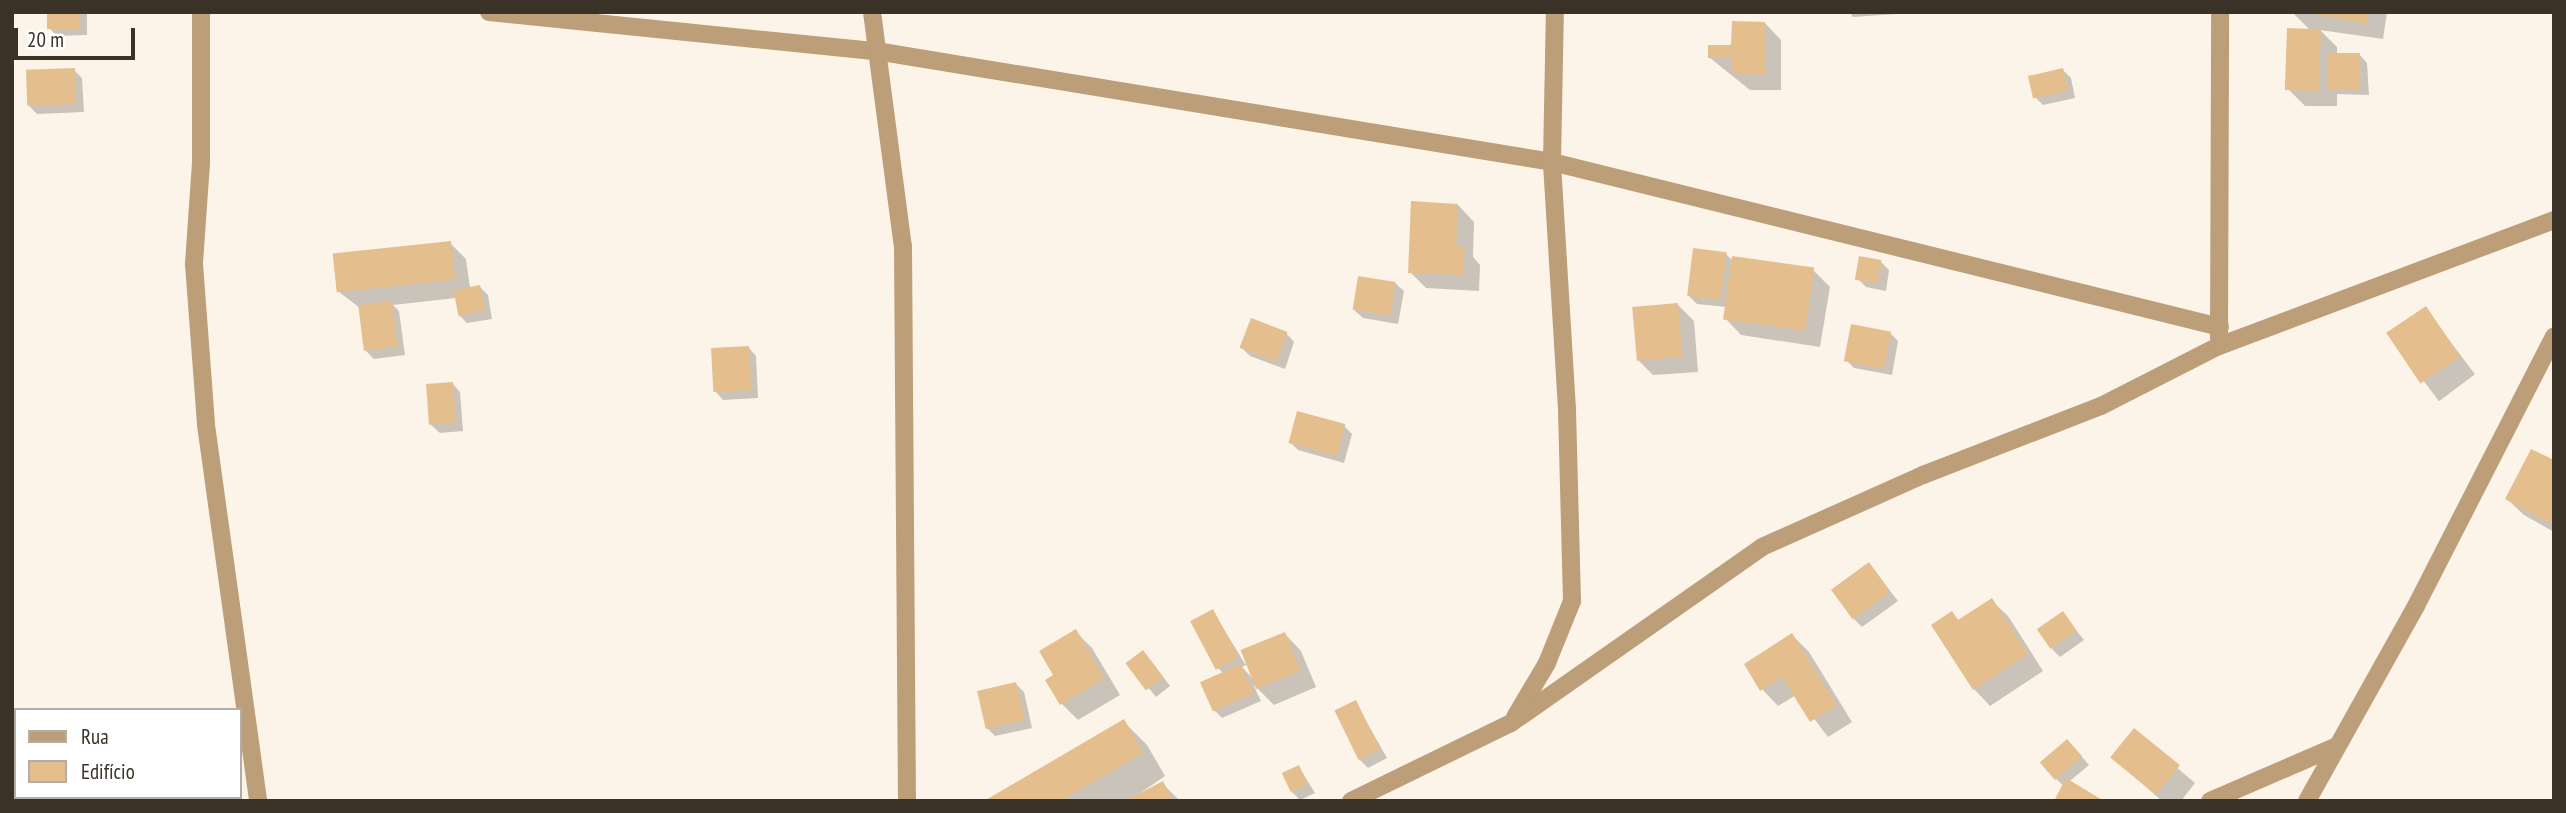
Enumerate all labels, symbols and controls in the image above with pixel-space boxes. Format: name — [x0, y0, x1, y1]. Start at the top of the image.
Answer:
scale bar — [18, 14, 138, 58]
text: 20 m — [27, 26, 64, 53]
legend — [14, 708, 242, 799]
text: Rua — [81, 723, 109, 750]
text: Edifício — [81, 758, 135, 785]

